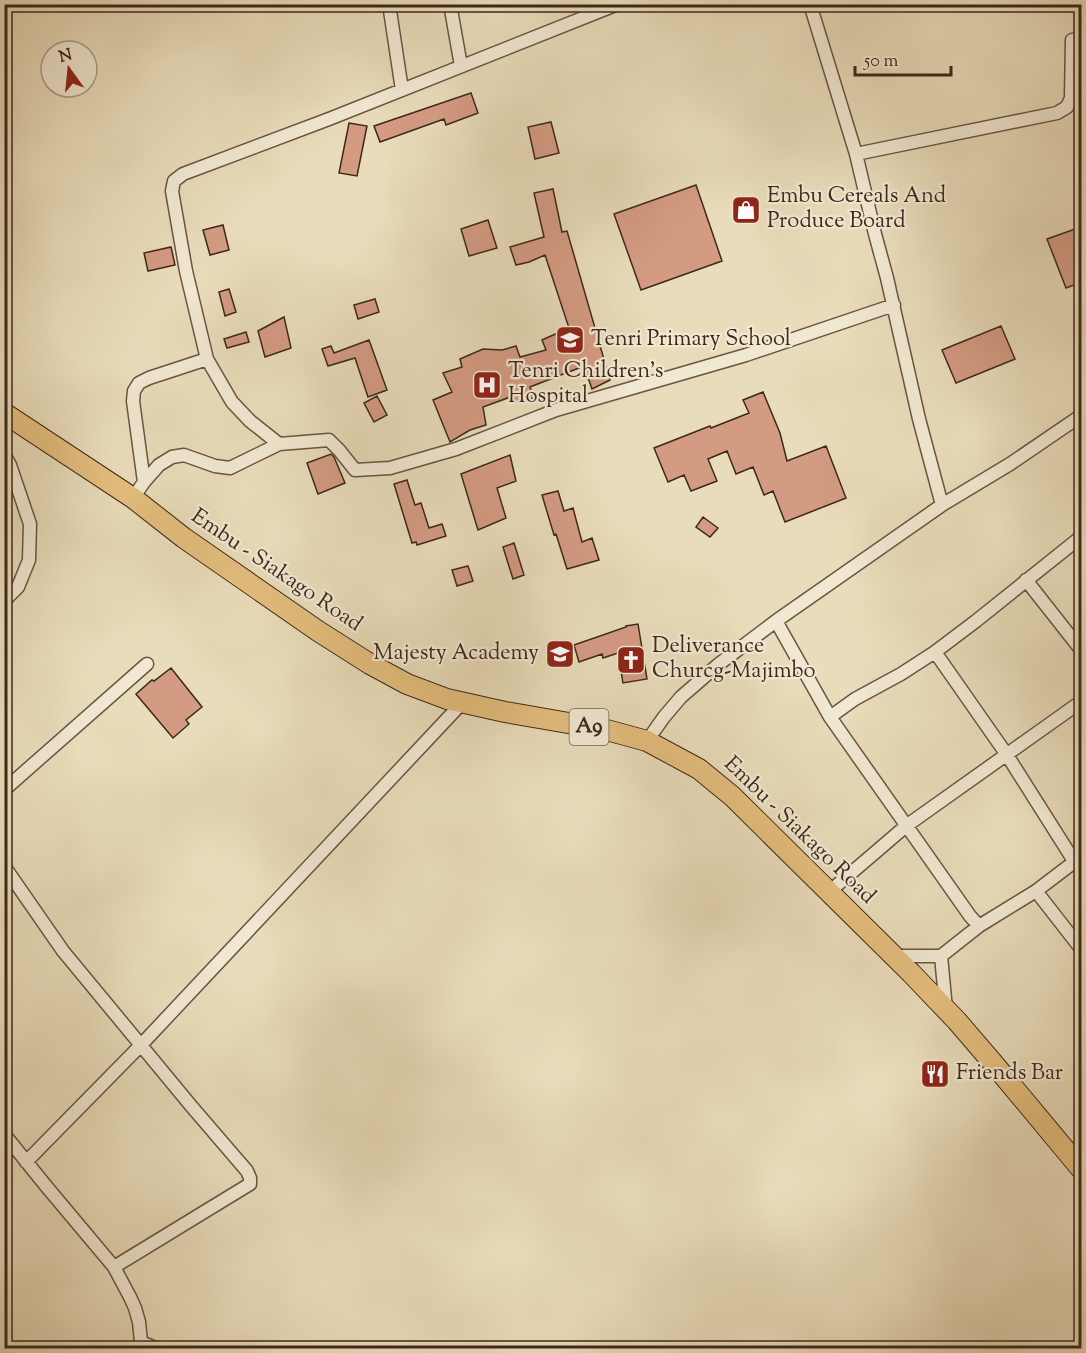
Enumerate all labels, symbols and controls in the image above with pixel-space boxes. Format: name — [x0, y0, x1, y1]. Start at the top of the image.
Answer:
north arrow — [39, 39, 99, 99]
scale bar — [855, 39, 951, 77]
text: N — [57, 44, 75, 70]
text: 50 m — [863, 49, 899, 75]
place label: Embu Cereals And Produce Board — [767, 181, 946, 238]
shop icon: Embu Cereals And Produce Board — [730, 194, 762, 226]
school or university icon: Tenri Primary School — [554, 324, 586, 356]
place label: Tenri Primary School — [591, 324, 791, 356]
place label: Tenri Children's Hospital — [508, 356, 663, 413]
hospital icon: Tenri Children's Hospital — [471, 369, 503, 401]
street label: Embu - Siakago Road — [184, 502, 368, 640]
place label: Deliverance Churcg-Majimbo — [652, 631, 816, 688]
place label: Majesty Academy — [373, 638, 539, 670]
school or university icon: Majesty Academy — [544, 638, 576, 670]
church icon: Deliverance Churcg-Majimbo — [615, 644, 647, 676]
road number: A9 — [570, 709, 608, 745]
street label: Embu - Siakago Road — [716, 750, 882, 912]
restaurant icon: Friends Bar — [919, 1058, 951, 1090]
place label: Friends Bar — [956, 1058, 1063, 1090]

